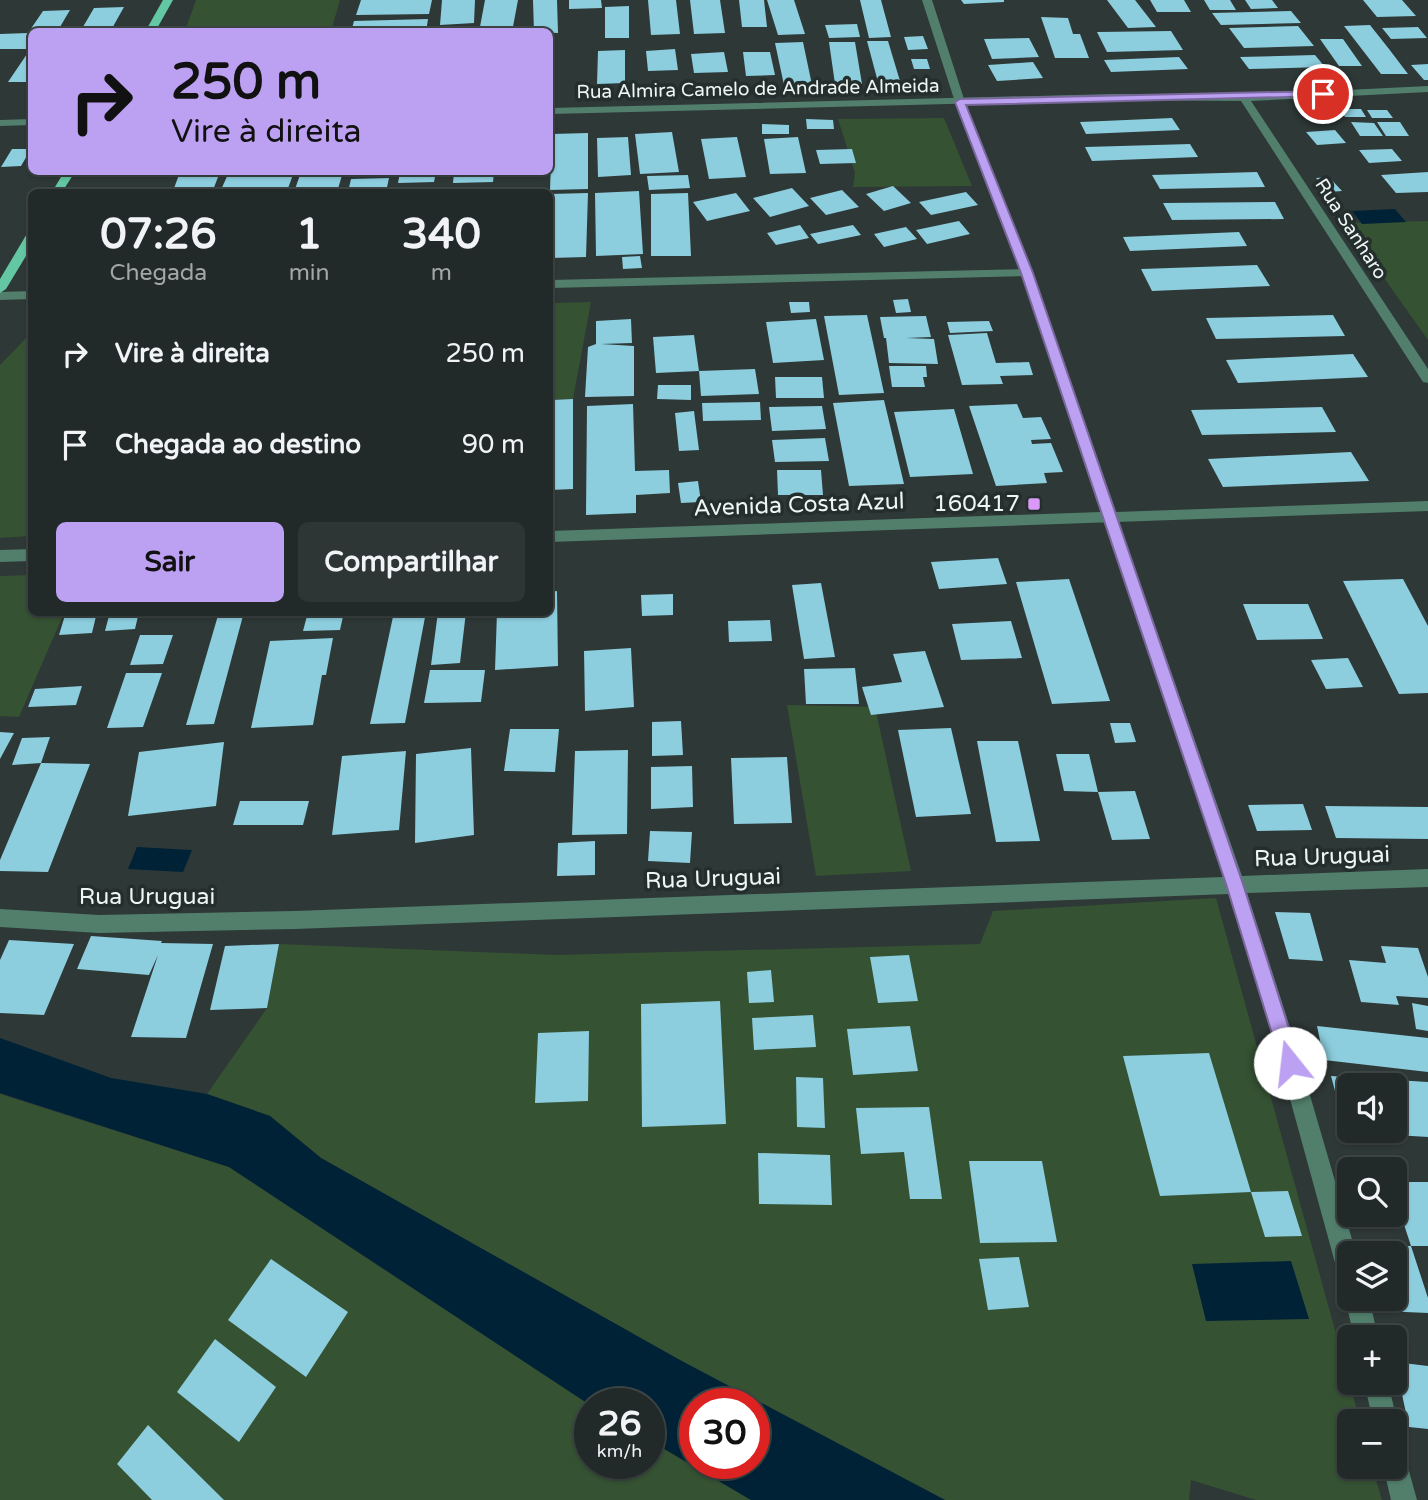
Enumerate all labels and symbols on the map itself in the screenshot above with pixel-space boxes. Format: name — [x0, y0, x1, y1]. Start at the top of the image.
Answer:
pin — [1293, 64, 1353, 124]
street label: Rua Almira Camelo de Andrade Almeida — [576, 75, 940, 103]
street label: Rua Sanharo — [1310, 175, 1392, 283]
street label: Avenida Costa Azul — [693, 487, 905, 523]
place label: 160417 — [933, 490, 1020, 518]
marker: 160417 — [1026, 496, 1042, 512]
street label: Rua Uruguai — [1253, 841, 1391, 873]
street label: Rua Uruguai — [644, 863, 782, 895]
street label: Rua Uruguai — [79, 883, 215, 911]
position arrow — [1253, 1026, 1327, 1100]
speed limit sign: 30 — [679, 1388, 770, 1479]

